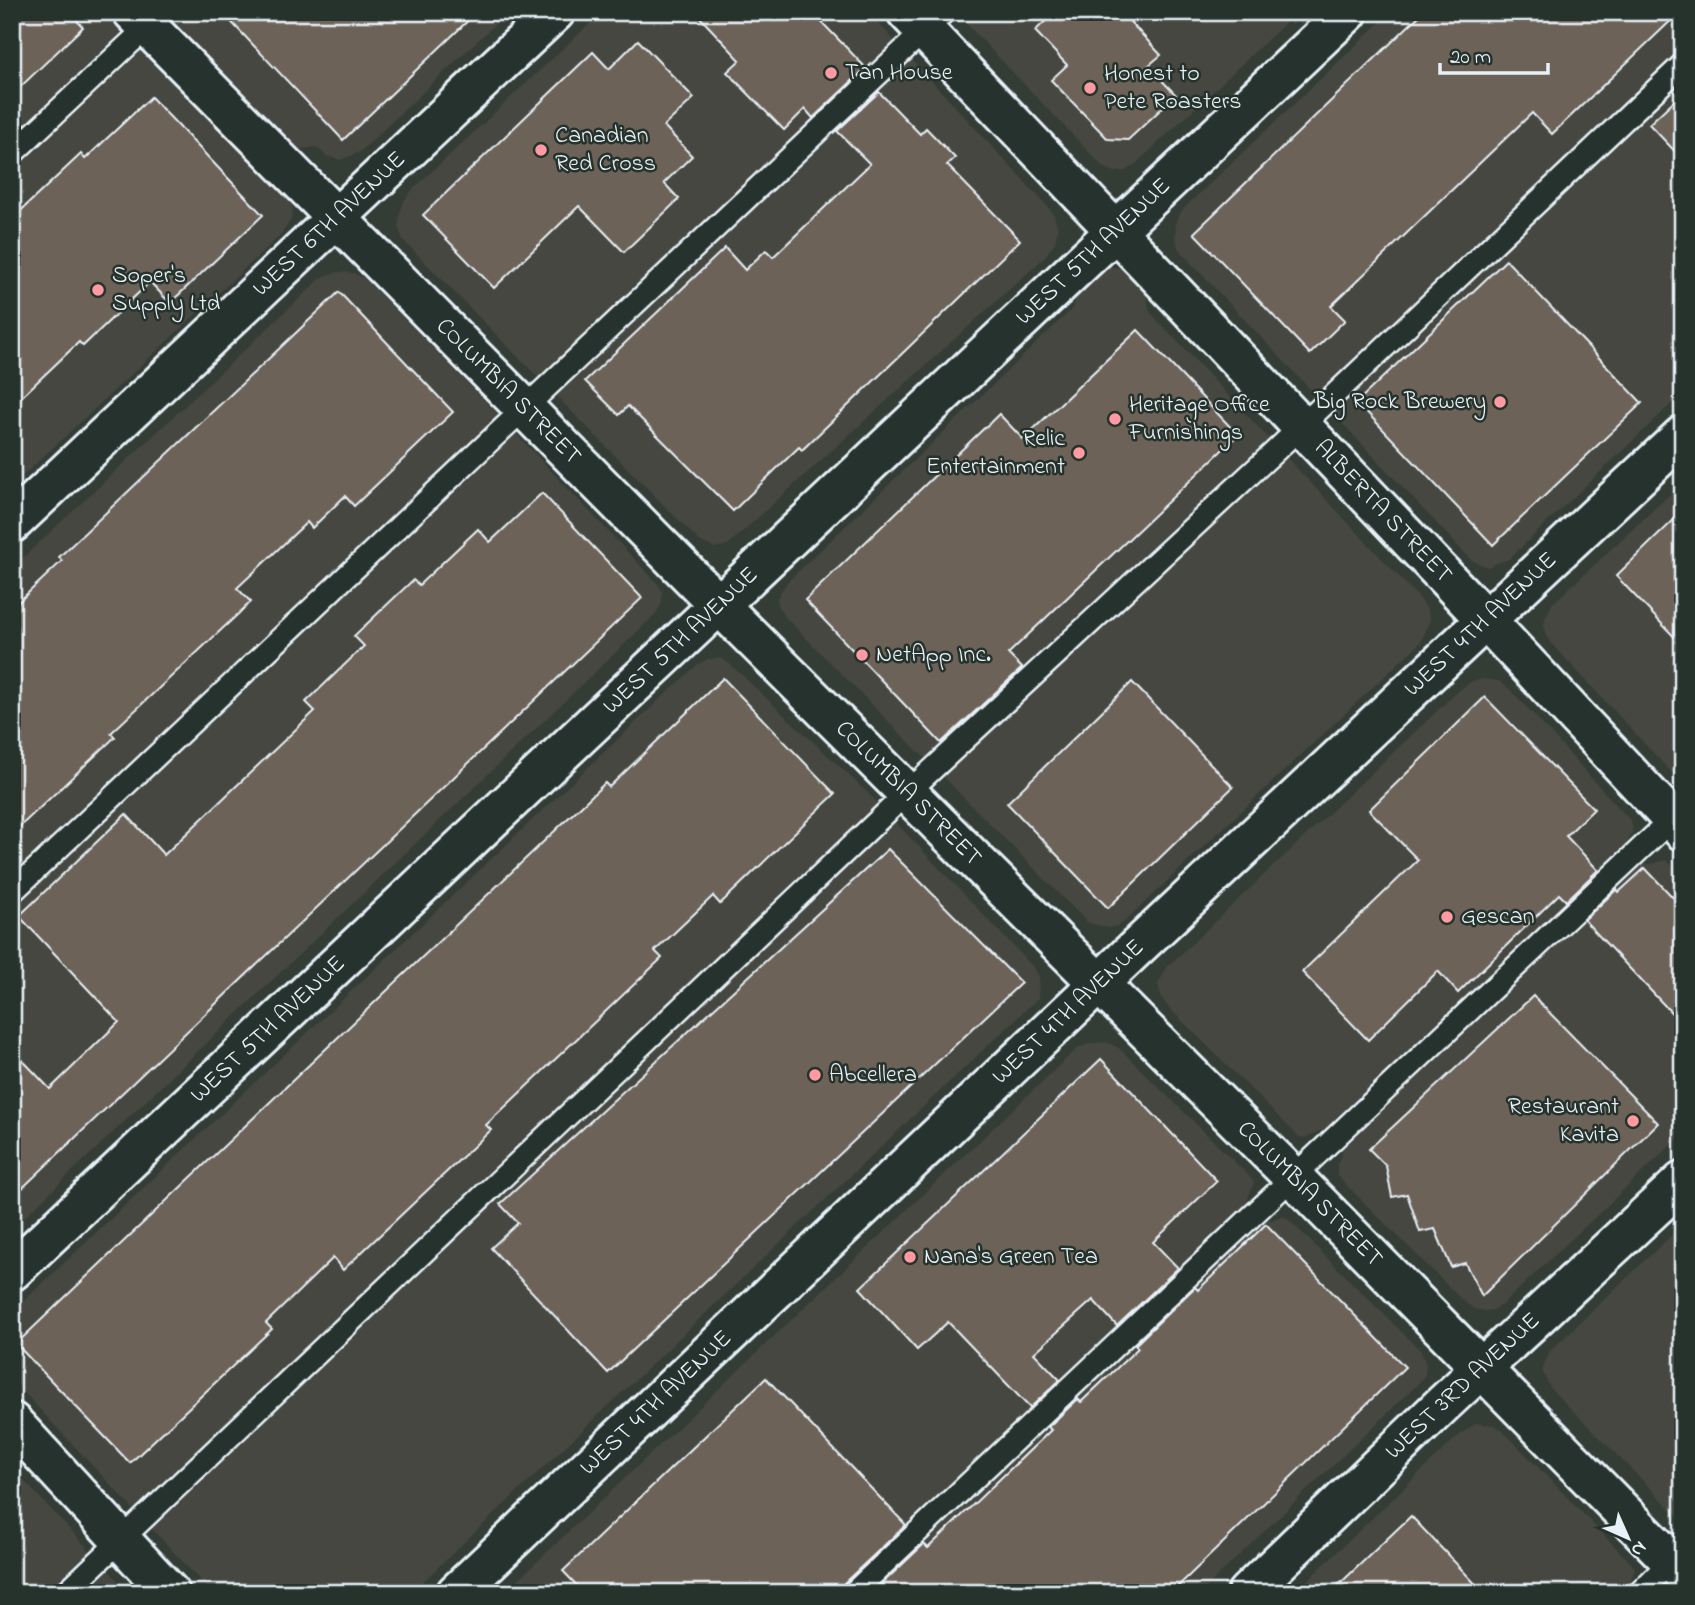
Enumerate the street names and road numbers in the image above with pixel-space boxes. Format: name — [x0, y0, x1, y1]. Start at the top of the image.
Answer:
street label: WEST 6TH AVENUE — [245, 143, 414, 305]
street label: WEST 5TH AVENUE — [1008, 170, 1179, 334]
street label: COLUMBIA STREET — [427, 310, 589, 474]
street label: ALBERTA STREET — [1305, 432, 1460, 592]
street label: WEST 4TH AVENUE — [1396, 544, 1565, 705]
street label: WEST 5TH AVENUE — [595, 559, 766, 723]
street label: COLUMBIA STREET — [827, 713, 990, 875]
street label: WEST 4TH AVENUE — [984, 931, 1152, 1093]
street label: WEST 5TH AVENUE — [183, 947, 354, 1112]
street label: COLUMBIA STREET — [1229, 1113, 1391, 1276]
street label: WEST 3RD AVENUE — [1377, 1304, 1548, 1468]
street label: WEST 4TH AVENUE — [572, 1322, 740, 1484]

